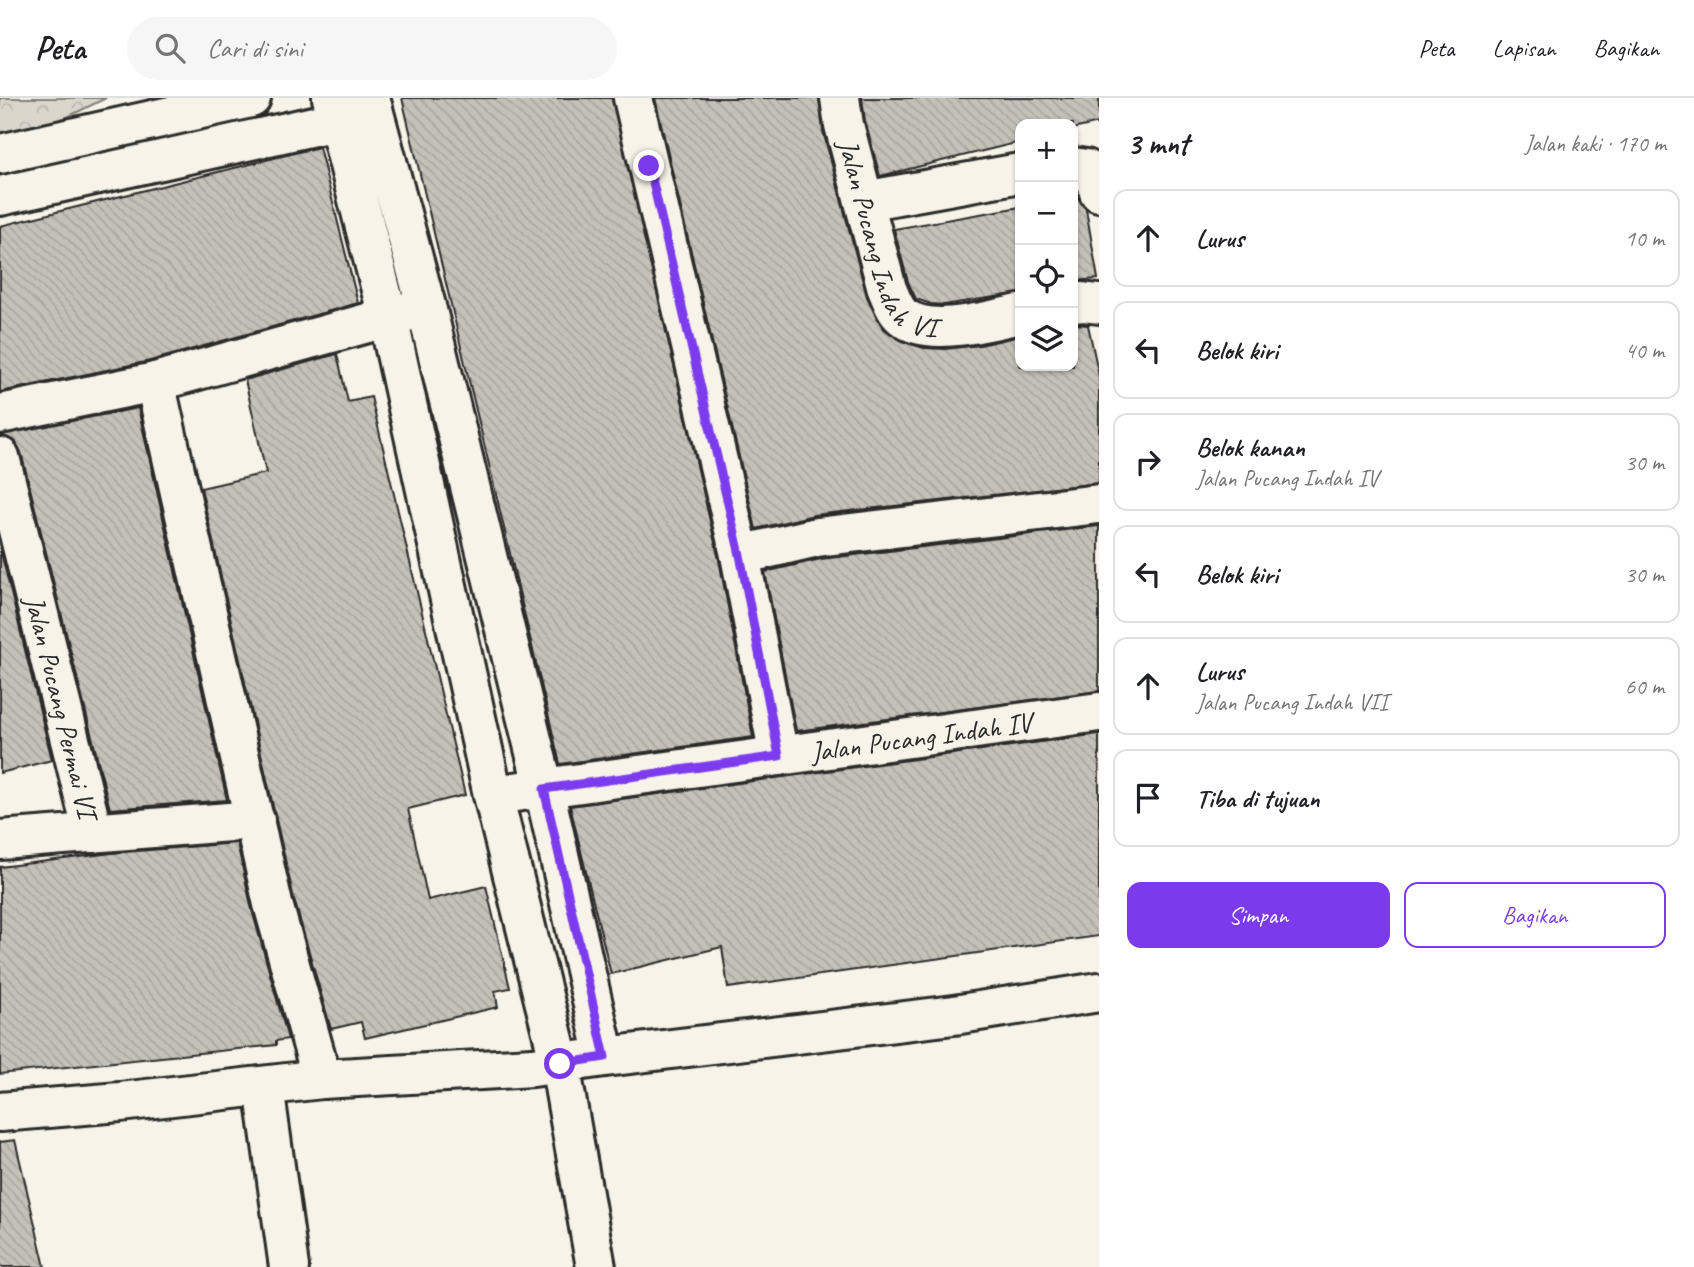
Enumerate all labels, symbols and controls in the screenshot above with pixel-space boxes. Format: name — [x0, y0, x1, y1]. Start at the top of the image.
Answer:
search box — [127, 17, 617, 80]
text: Peta — [35, 27, 85, 69]
icon: search — [151, 29, 189, 67]
text: Cari di sini — [207, 32, 303, 65]
text: Peta — [1418, 33, 1455, 63]
text: Lapisan — [1493, 33, 1556, 63]
text: Bagikan — [1594, 33, 1659, 63]
map controls — [1015, 119, 1078, 371]
button: + — [1015, 119, 1078, 182]
text: 3 mnt — [1127, 125, 1189, 163]
text: Jalan kaki · 170 m — [1524, 129, 1666, 158]
street label: Jalan Pucang Indah VI — [831, 134, 944, 345]
route end — [633, 150, 664, 181]
button: − — [1015, 182, 1078, 245]
icon: ahead — [1129, 219, 1167, 257]
text: Lurus — [1196, 222, 1244, 255]
text: 10 m — [1625, 224, 1664, 253]
button: locate — [1015, 245, 1078, 308]
button: layers — [1015, 308, 1078, 371]
icon: left — [1129, 331, 1167, 369]
text: Belok kiri — [1196, 334, 1278, 367]
text: 40 m — [1625, 336, 1664, 365]
text: Belok kanan — [1196, 431, 1305, 464]
icon: right — [1129, 443, 1167, 481]
text: 30 m — [1625, 448, 1664, 477]
text: Jalan Pucang Indah IV — [1196, 464, 1378, 493]
icon: left — [1129, 555, 1167, 593]
text: Belok kiri — [1196, 558, 1278, 591]
text: 30 m — [1625, 560, 1664, 589]
street label: Jalan Pucang Permai VI — [17, 590, 107, 827]
text: Lurus — [1196, 655, 1244, 688]
icon: ahead — [1129, 667, 1167, 705]
text: 60 m — [1625, 672, 1664, 701]
text: Jalan Pucang Indah VII — [1196, 688, 1388, 717]
street label: Jalan Pucang Indah IV — [807, 703, 1039, 769]
icon: arrive — [1129, 779, 1167, 817]
text: Tiba di tujuan — [1196, 782, 1320, 815]
button: Simpan — [1127, 882, 1390, 948]
button: Bagikan — [1404, 882, 1666, 948]
route start — [544, 1048, 575, 1079]

